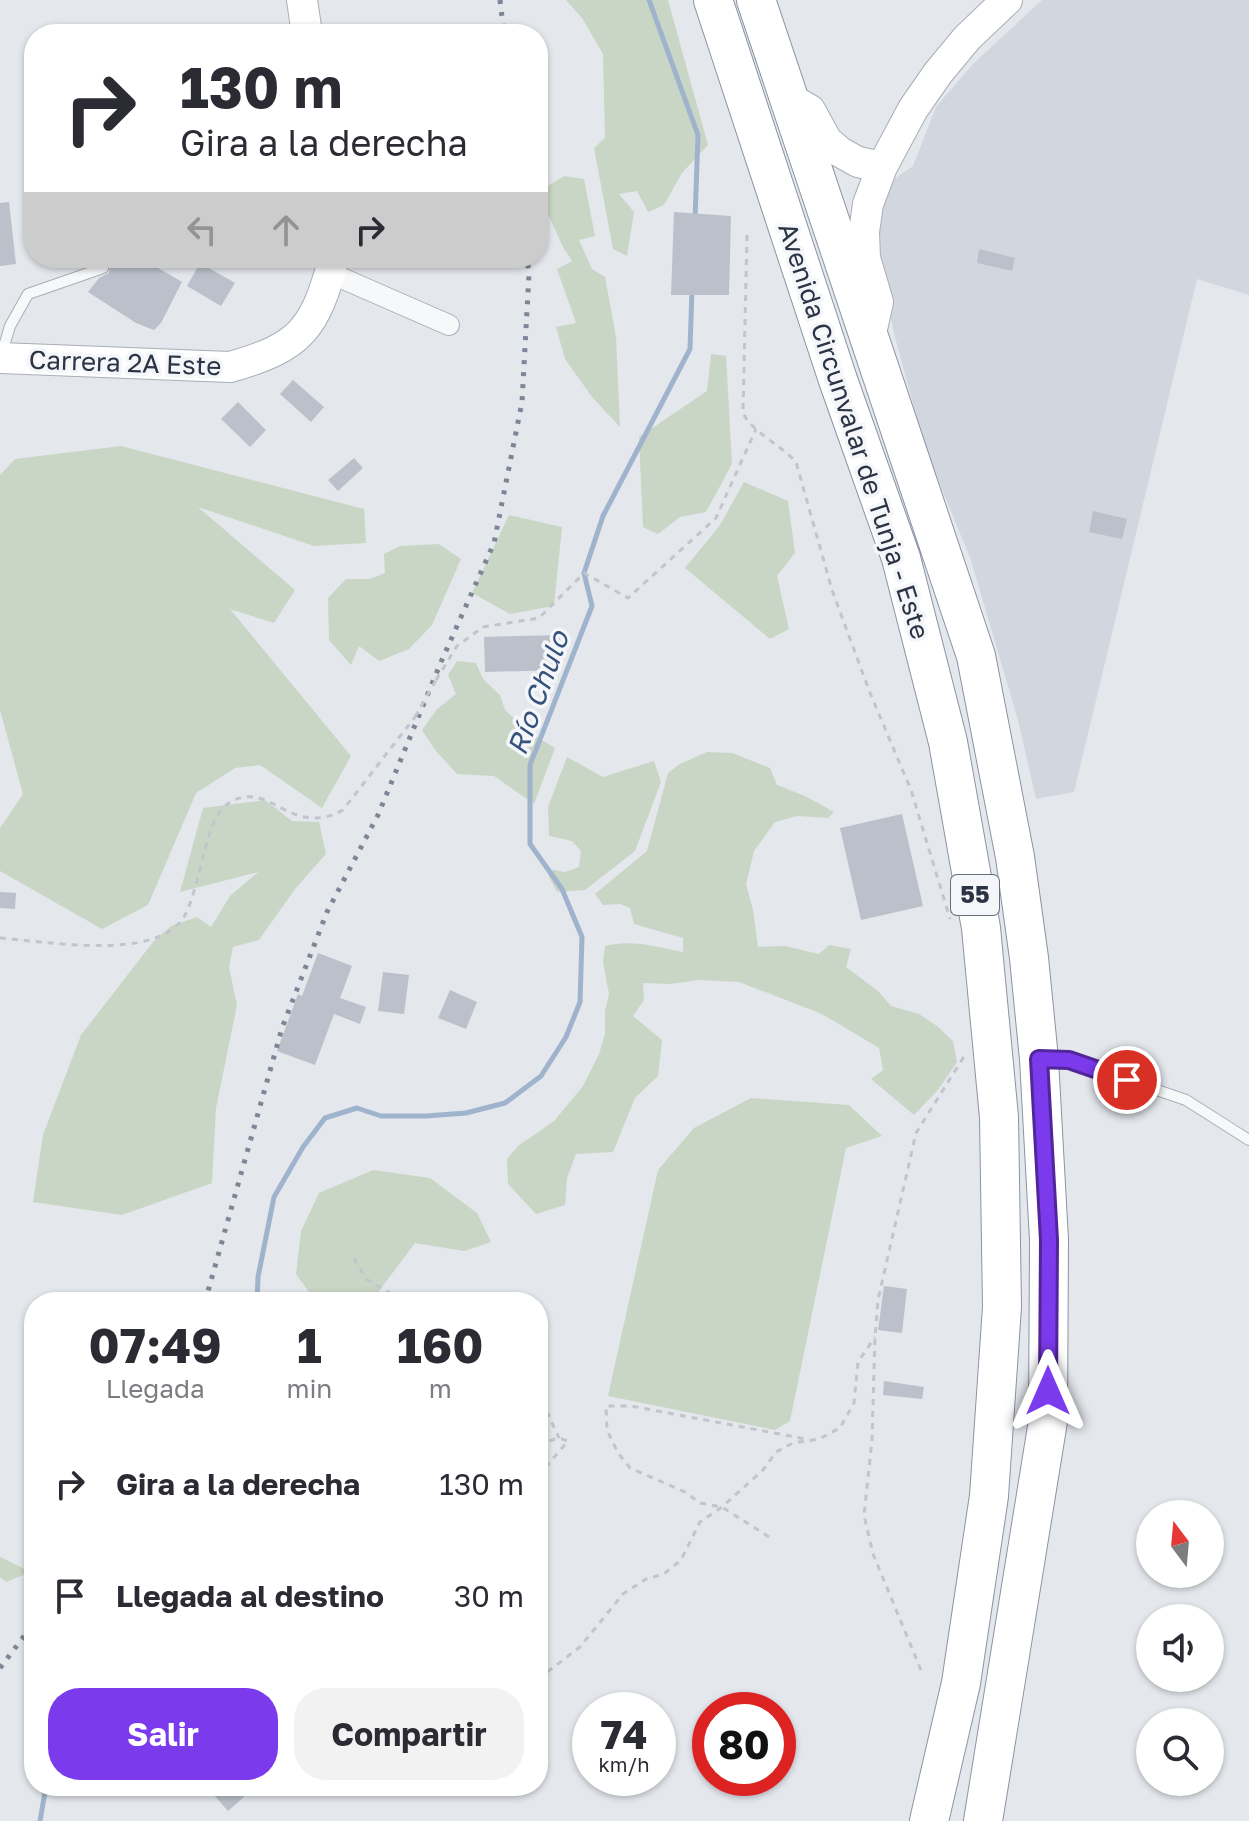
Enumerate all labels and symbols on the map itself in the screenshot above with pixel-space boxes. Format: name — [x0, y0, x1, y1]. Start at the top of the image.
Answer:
street label: Avenida Circunvalar de Tunja - Este — [772, 219, 937, 643]
street label: Carrera 2A Este — [28, 344, 222, 381]
water label: Río Chulo — [500, 624, 576, 759]
road number: 55 — [951, 875, 999, 915]
pin — [1093, 1046, 1161, 1114]
position arrow — [1006, 1349, 1090, 1433]
north arrow — [1136, 1500, 1224, 1588]
speed limit sign: 80 — [692, 1692, 796, 1796]

